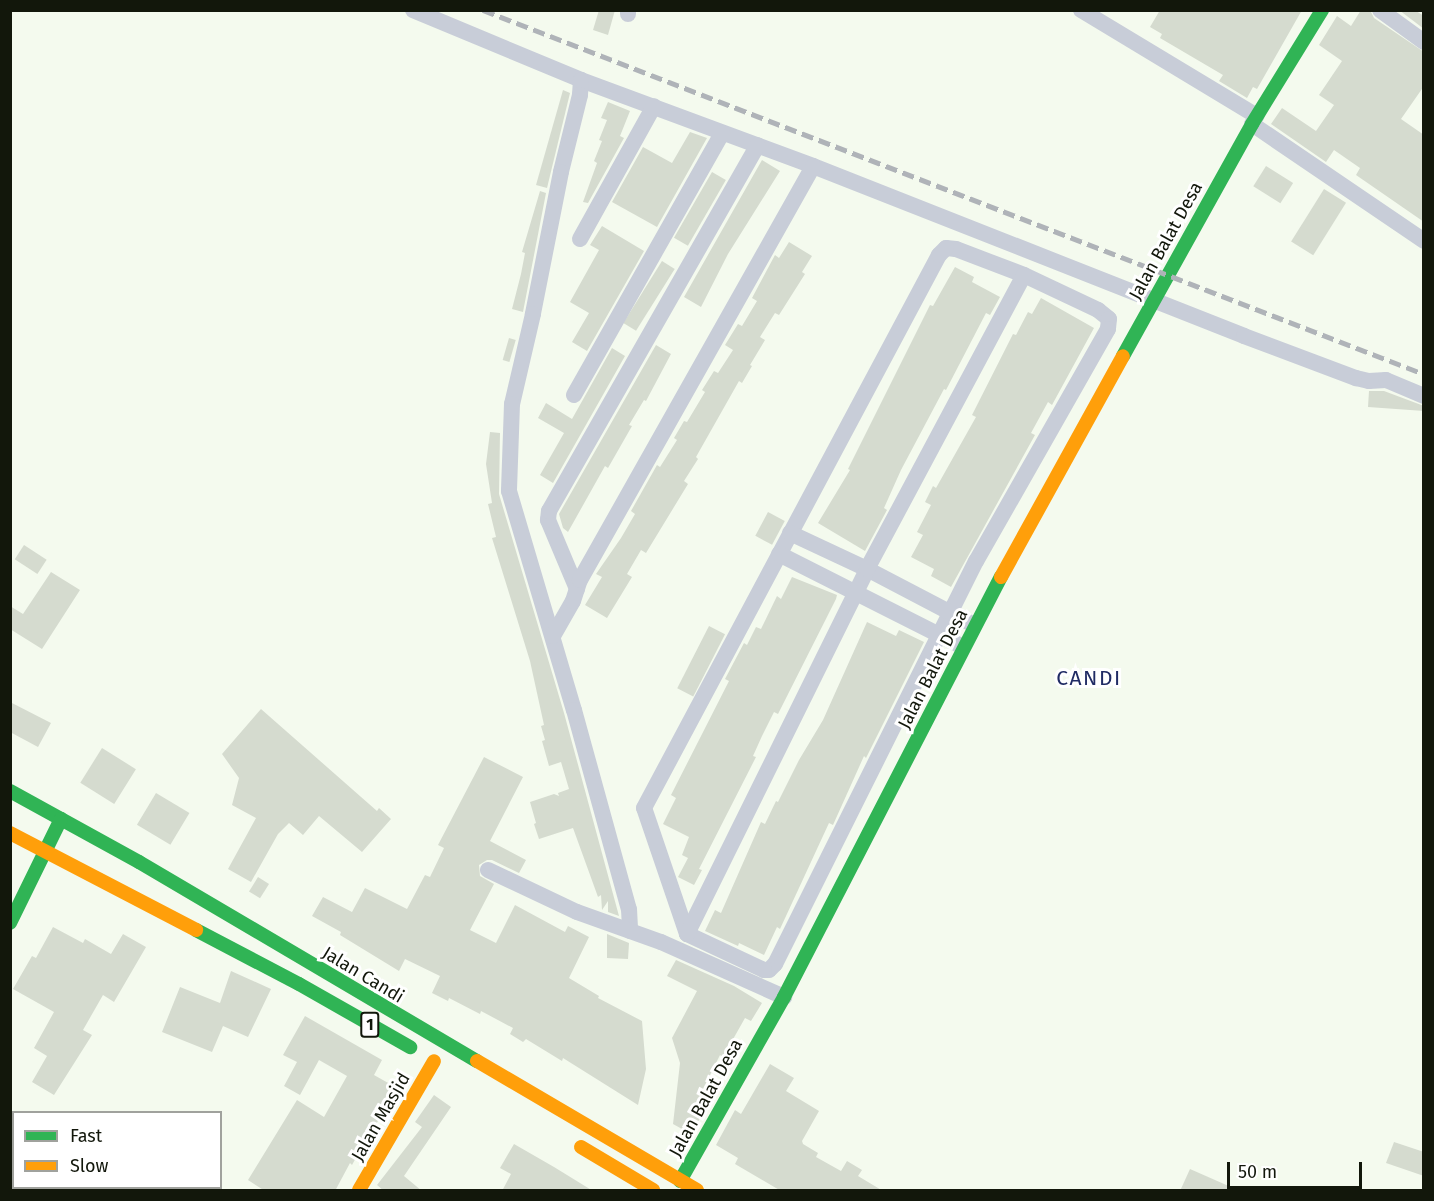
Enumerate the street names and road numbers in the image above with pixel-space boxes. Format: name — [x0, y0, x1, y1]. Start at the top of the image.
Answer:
street label: Jalan Balat Desa — [1125, 178, 1207, 304]
street label: Jalan Balat Desa — [894, 605, 972, 733]
street label: Jalan Candi — [318, 942, 408, 1008]
road number: 1 — [360, 1012, 380, 1038]
street label: Jalan Balat Desa — [665, 1035, 747, 1161]
street label: Jalan Masjid — [347, 1069, 415, 1165]

